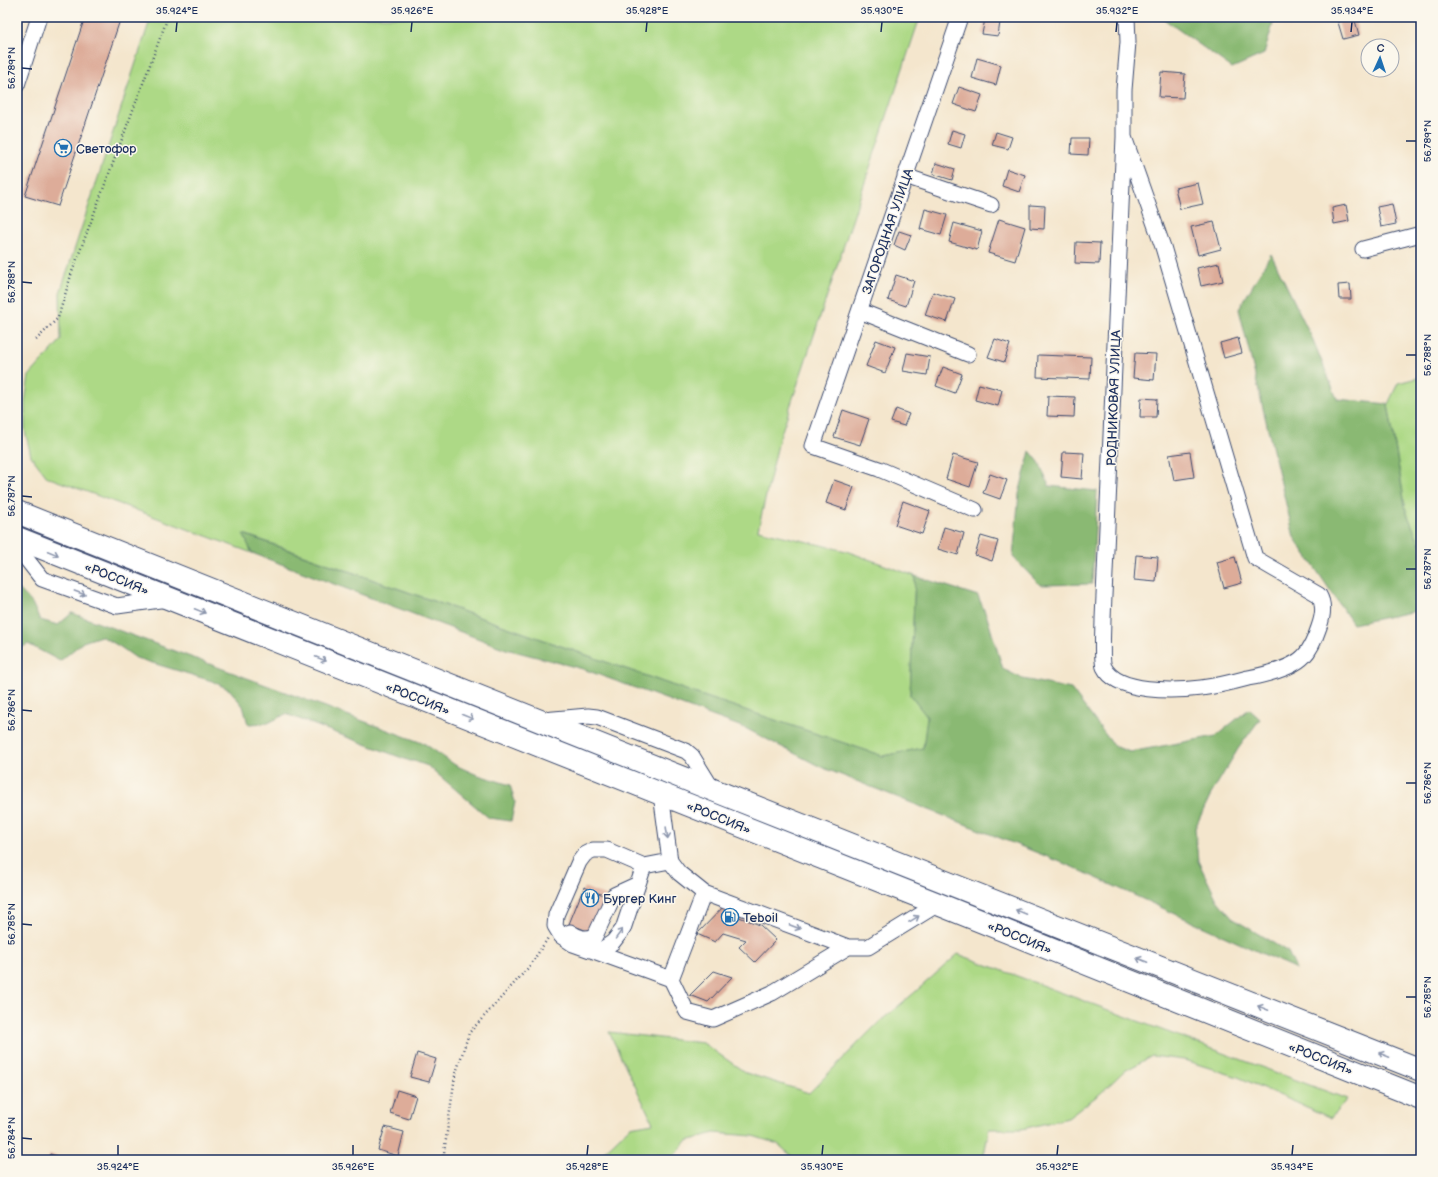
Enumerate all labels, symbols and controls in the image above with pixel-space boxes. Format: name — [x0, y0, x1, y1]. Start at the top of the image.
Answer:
text: 35.924°E — [156, 5, 199, 17]
text: 35.926°E — [391, 5, 434, 17]
text: 35.928°E — [626, 5, 669, 17]
text: 35.930°E — [861, 5, 904, 17]
text: 35.932°E — [1096, 5, 1139, 17]
text: 35.934°E — [1331, 5, 1374, 17]
north arrow — [1360, 38, 1400, 78]
text: С — [1376, 42, 1385, 55]
text: 56.789°N — [6, 47, 18, 89]
text: 56.789°N — [1422, 120, 1434, 162]
supermarket icon: Светофор — [53, 138, 73, 158]
place label: Светофор — [76, 141, 137, 157]
street label: ЗАГОРОДНАЯ УЛИЦА — [859, 166, 917, 296]
text: 56.788°N — [6, 261, 18, 303]
street label: РОДНИКОВАЯ УЛИЦА — [1104, 330, 1124, 466]
text: 56.788°N — [1422, 334, 1434, 376]
text: 56.787°N — [6, 475, 18, 517]
text: 56.787°N — [1422, 548, 1434, 590]
one-way arrow — [47, 549, 59, 557]
street label: «РОССИЯ» — [82, 559, 151, 599]
one-way arrow — [73, 590, 86, 597]
one-way arrow — [194, 608, 206, 616]
one-way arrow — [314, 656, 326, 664]
street label: «РОССИЯ» — [383, 679, 452, 719]
text: 56.786°N — [6, 689, 18, 731]
one-way arrow — [461, 714, 473, 722]
text: 56.786°N — [1422, 762, 1434, 804]
street label: «РОССИЯ» — [684, 798, 753, 838]
one-way arrow — [663, 826, 671, 839]
restaurant icon: Бургер Кинг — [580, 888, 600, 908]
place label: Бургер Кинг — [603, 891, 677, 907]
text: 56.785°N — [6, 903, 18, 945]
fuel station icon: Teboil — [720, 907, 740, 927]
one-way arrow — [1015, 908, 1027, 915]
place label: Teboil — [743, 910, 778, 926]
one-way arrow — [908, 915, 920, 923]
street label: «РОССИЯ» — [985, 918, 1054, 958]
one-way arrow — [788, 923, 800, 931]
one-way arrow — [614, 929, 623, 940]
one-way arrow — [1136, 955, 1148, 963]
text: 56.785°N — [1422, 976, 1434, 1018]
one-way arrow — [1257, 1003, 1269, 1011]
street label: «РОССИЯ» — [1286, 1039, 1355, 1079]
one-way arrow — [1378, 1051, 1390, 1059]
text: 56.784°N — [6, 1117, 18, 1159]
text: 35.924°E — [97, 1161, 140, 1173]
text: 35.926°E — [332, 1161, 375, 1173]
text: 35.928°E — [566, 1161, 609, 1173]
text: 35.930°E — [801, 1161, 844, 1173]
text: 35.932°E — [1036, 1161, 1079, 1173]
text: 35.934°E — [1271, 1161, 1314, 1173]

